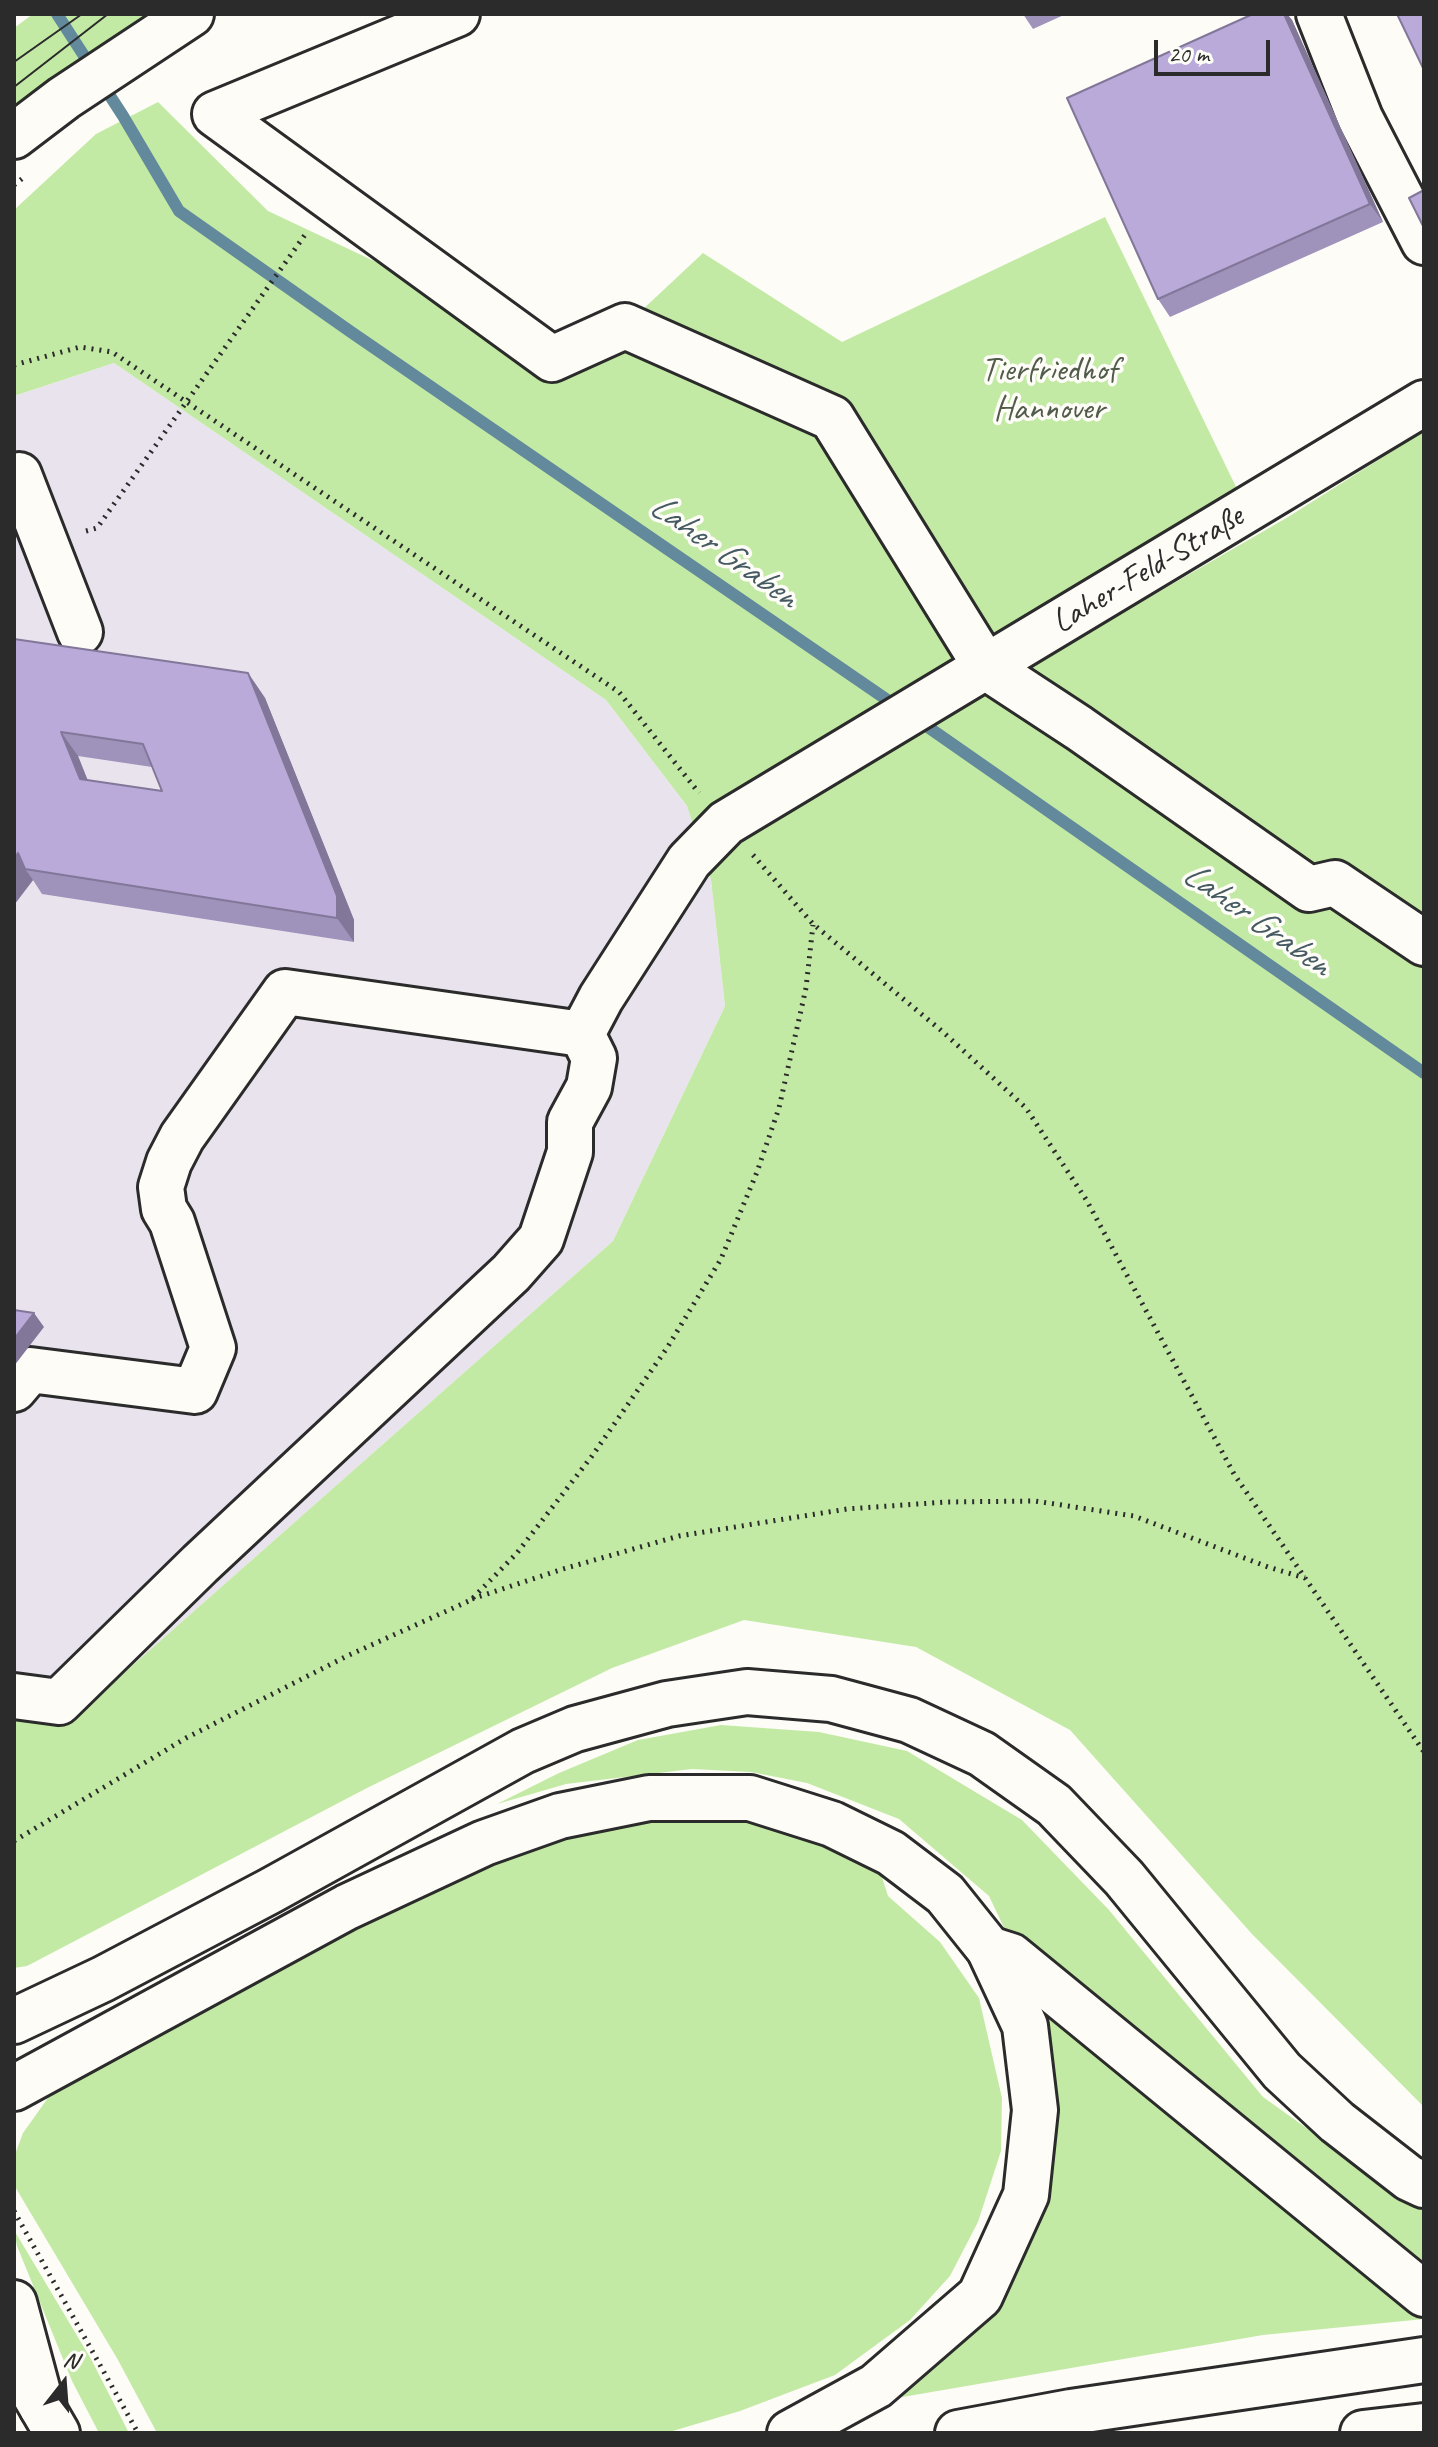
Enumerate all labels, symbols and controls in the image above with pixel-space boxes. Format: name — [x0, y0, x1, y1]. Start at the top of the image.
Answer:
scale bar — [1158, 24, 1274, 74]
text: 20 m — [1168, 39, 1209, 69]
park label: Tierfriedhof Hannover — [981, 351, 1117, 430]
water label: Laher Graben — [641, 485, 805, 619]
street label: Laher-Feld-Straße — [1045, 497, 1251, 643]
water label: Laher Graben — [1174, 853, 1338, 987]
north arrow — [24, 2343, 104, 2423]
text: N — [60, 2345, 82, 2375]

